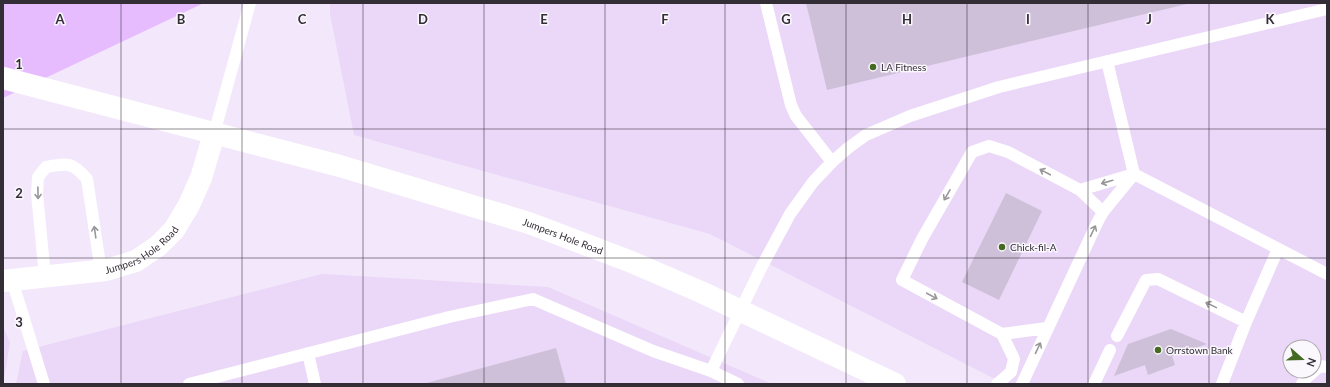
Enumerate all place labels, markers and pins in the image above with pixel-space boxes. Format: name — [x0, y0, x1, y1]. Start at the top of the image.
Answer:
place label: LA Fitness — [881, 61, 926, 73]
marker: LA Fitness — [868, 62, 878, 72]
place label: Chick-fil-A — [1010, 241, 1057, 253]
marker: Chick-fil-A — [997, 242, 1007, 252]
place label: Orrstown Bank — [1166, 344, 1234, 356]
marker: Orrstown Bank — [1153, 345, 1163, 355]

